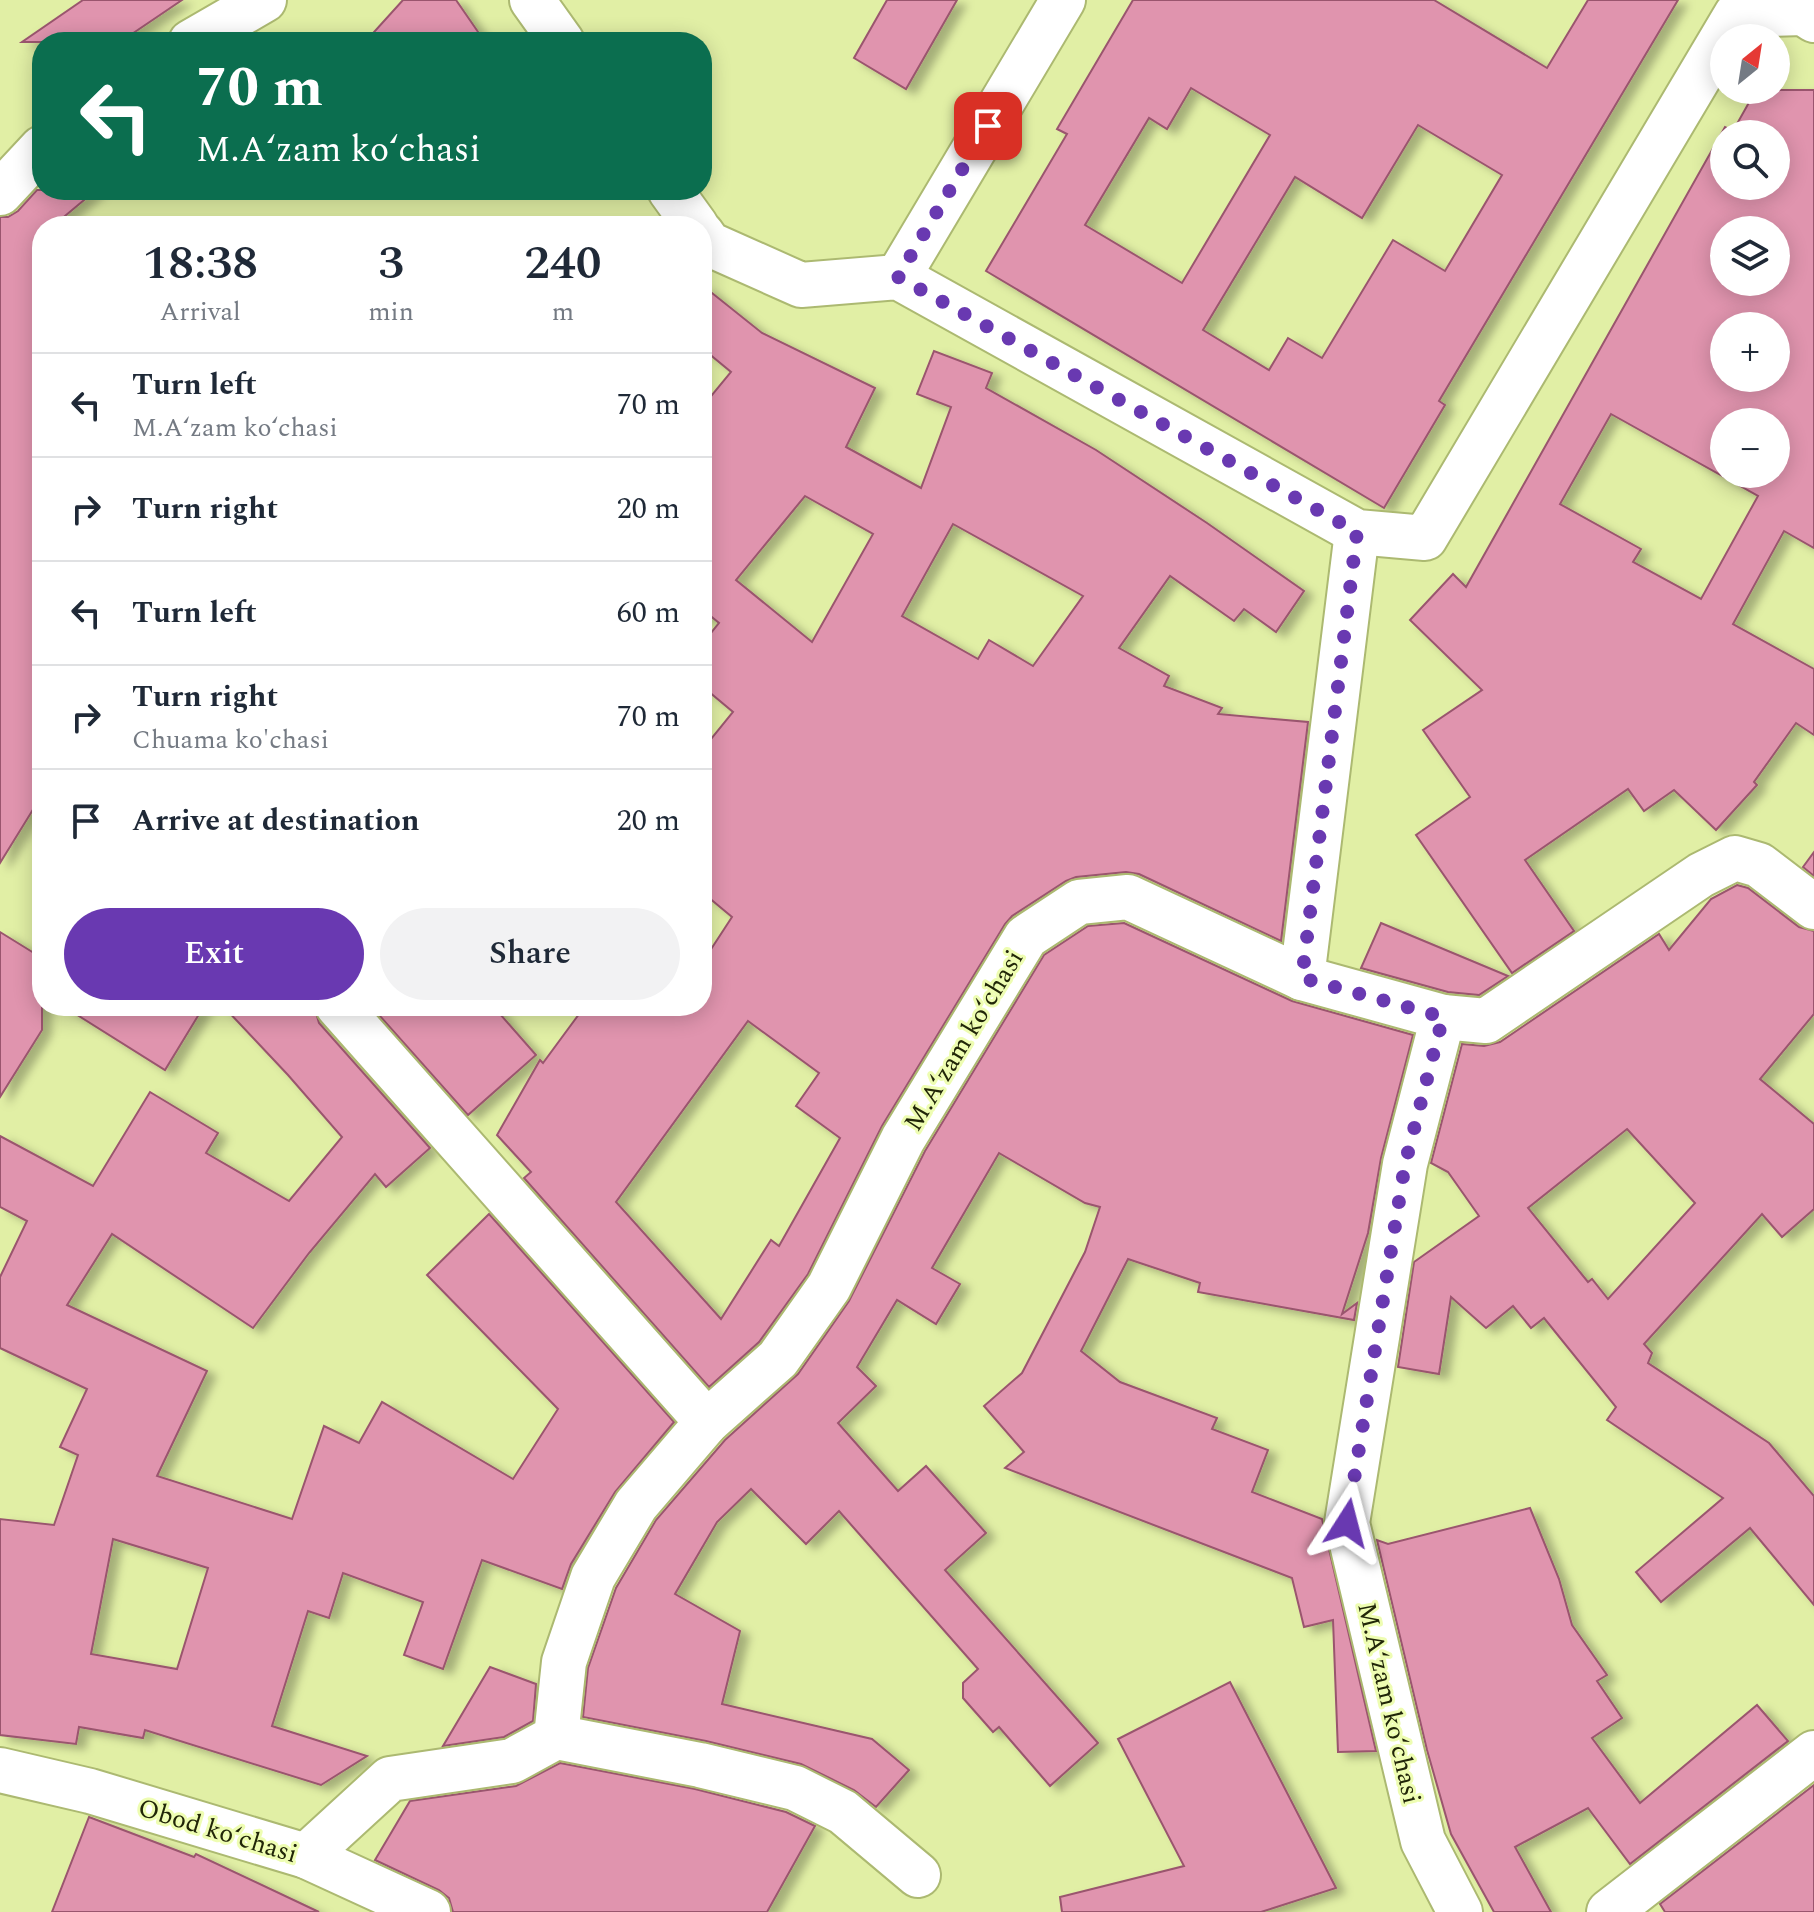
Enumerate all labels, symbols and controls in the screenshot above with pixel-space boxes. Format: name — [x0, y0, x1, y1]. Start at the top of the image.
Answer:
north arrow — [1710, 24, 1790, 104]
map controls — [1710, 24, 1790, 488]
text: 70 m — [196, 46, 323, 131]
icon: left — [64, 64, 168, 168]
pin — [954, 92, 1022, 160]
icon: arrive — [966, 104, 1010, 148]
button: search — [1710, 120, 1790, 200]
text: M.Aʻzam koʻchasi — [196, 123, 481, 178]
button: layers — [1710, 216, 1790, 296]
text: 18:38 — [142, 227, 258, 300]
text: 3 — [378, 227, 404, 300]
text: 240 — [524, 227, 602, 300]
text: Arrival — [160, 292, 241, 332]
text: min — [368, 292, 414, 332]
text: m — [552, 292, 574, 332]
button: + — [1710, 312, 1790, 392]
text: Turn left — [132, 362, 257, 408]
text: 70 m — [617, 382, 680, 428]
icon: left — [64, 383, 108, 427]
text: M.Aʻzam koʻchasi — [132, 408, 338, 448]
button: − — [1710, 408, 1790, 488]
text: Turn right — [132, 486, 278, 532]
text: 20 m — [617, 486, 680, 532]
icon: right — [64, 487, 108, 531]
text: Turn left — [132, 590, 257, 636]
text: 60 m — [617, 590, 680, 636]
icon: left — [64, 591, 108, 635]
text: Turn right — [132, 674, 278, 720]
text: 70 m — [617, 694, 680, 740]
icon: right — [64, 695, 108, 739]
text: Chuama ko'chasi — [132, 720, 329, 760]
text: Arrive at destination — [132, 798, 419, 844]
text: 20 m — [617, 798, 680, 844]
icon: arrive — [64, 799, 108, 843]
button: Exit — [64, 908, 364, 1000]
button: Share — [380, 908, 680, 1000]
street label: M.Aʻzam koʻchasi — [894, 942, 1034, 1139]
position arrow — [1305, 1481, 1389, 1565]
street label: M.Aʻzam koʻchasi — [1346, 1599, 1432, 1808]
street label: Obod koʻchasi — [133, 1788, 302, 1874]

